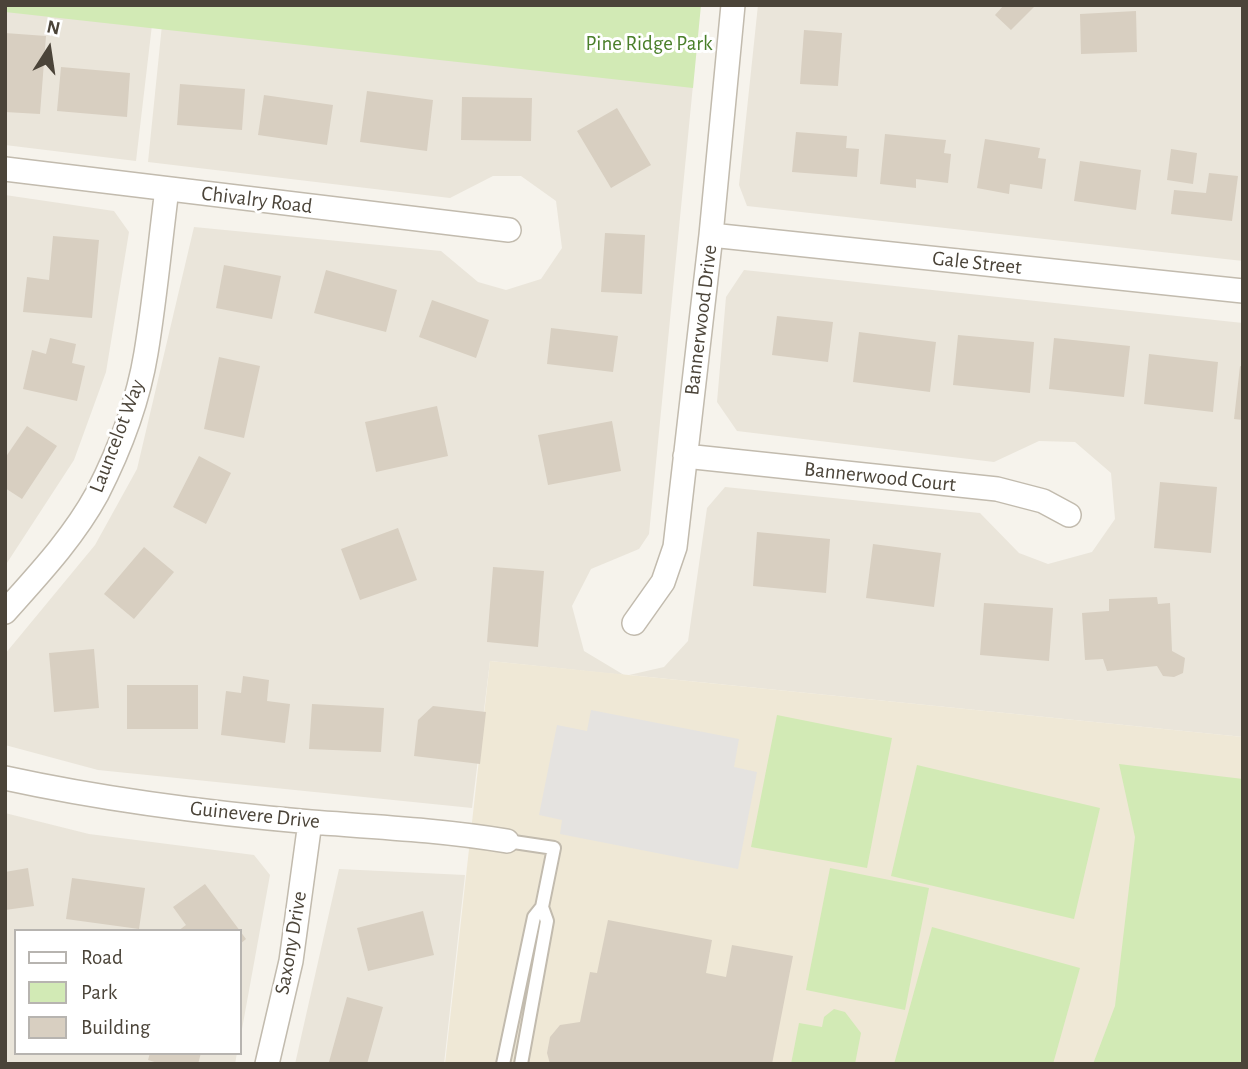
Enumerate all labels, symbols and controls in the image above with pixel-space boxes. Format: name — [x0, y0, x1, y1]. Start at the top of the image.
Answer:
north arrow — [14, 14, 84, 84]
text: N — [45, 17, 62, 39]
park label: Pine Ridge Park — [585, 31, 713, 57]
street label: Chivalry Road — [200, 181, 314, 219]
street label: Bannerwood Drive — [679, 243, 723, 397]
street label: Gale Street — [931, 246, 1023, 280]
street label: Launcelot Way — [84, 376, 150, 496]
street label: Bannerwood Court — [803, 456, 957, 498]
street label: Guinevere Drive — [189, 796, 321, 834]
street label: Saxony Drive — [270, 889, 312, 997]
legend — [14, 929, 242, 1055]
text: Road — [81, 947, 123, 968]
text: Park — [81, 982, 117, 1003]
text: Building — [81, 1017, 150, 1038]

